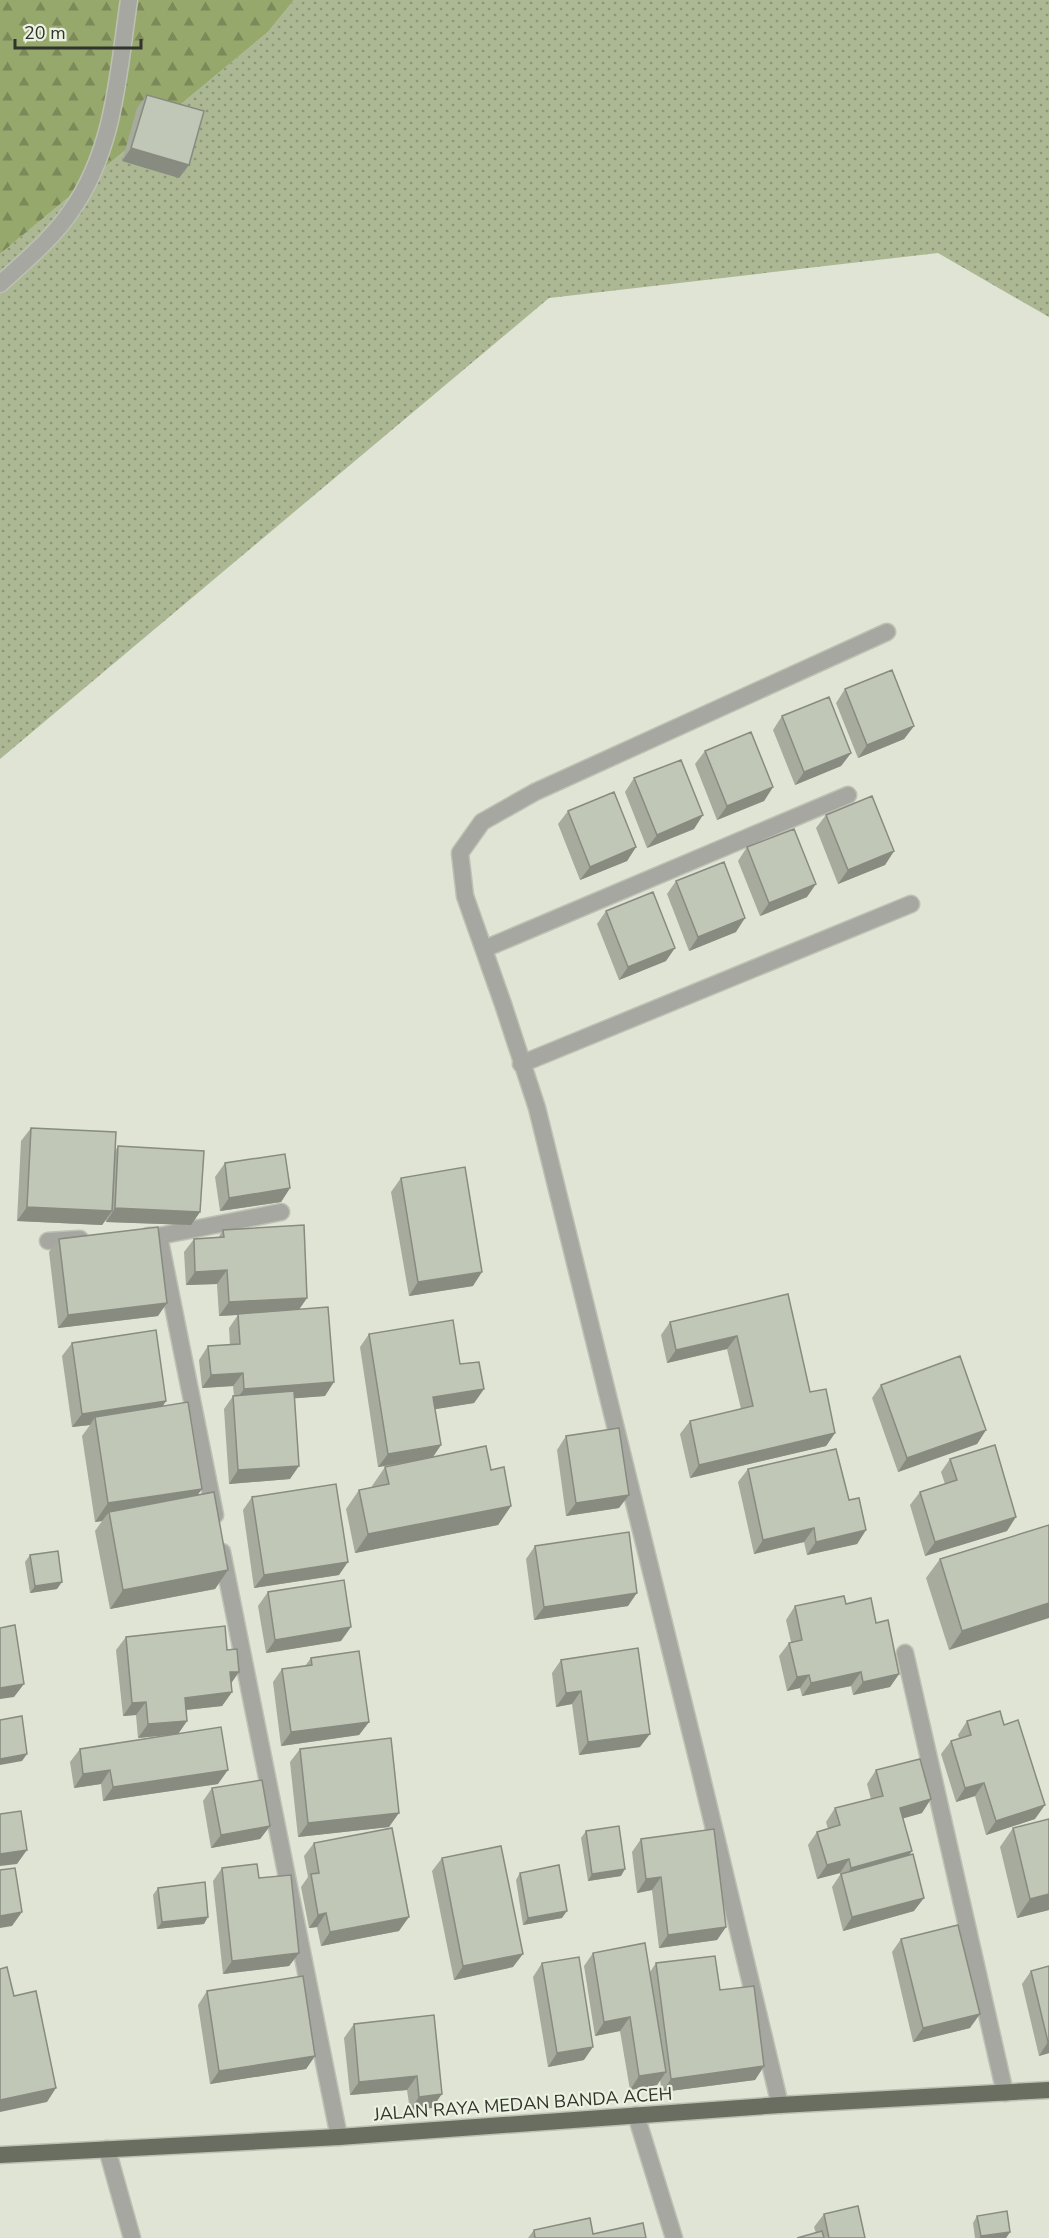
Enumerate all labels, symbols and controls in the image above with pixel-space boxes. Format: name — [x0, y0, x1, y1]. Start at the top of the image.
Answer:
scale bar — [15, 12, 141, 50]
text: 20 m — [24, 21, 66, 45]
street label: JALAN RAYA MEDAN BANDA ACEH — [372, 2082, 673, 2126]

